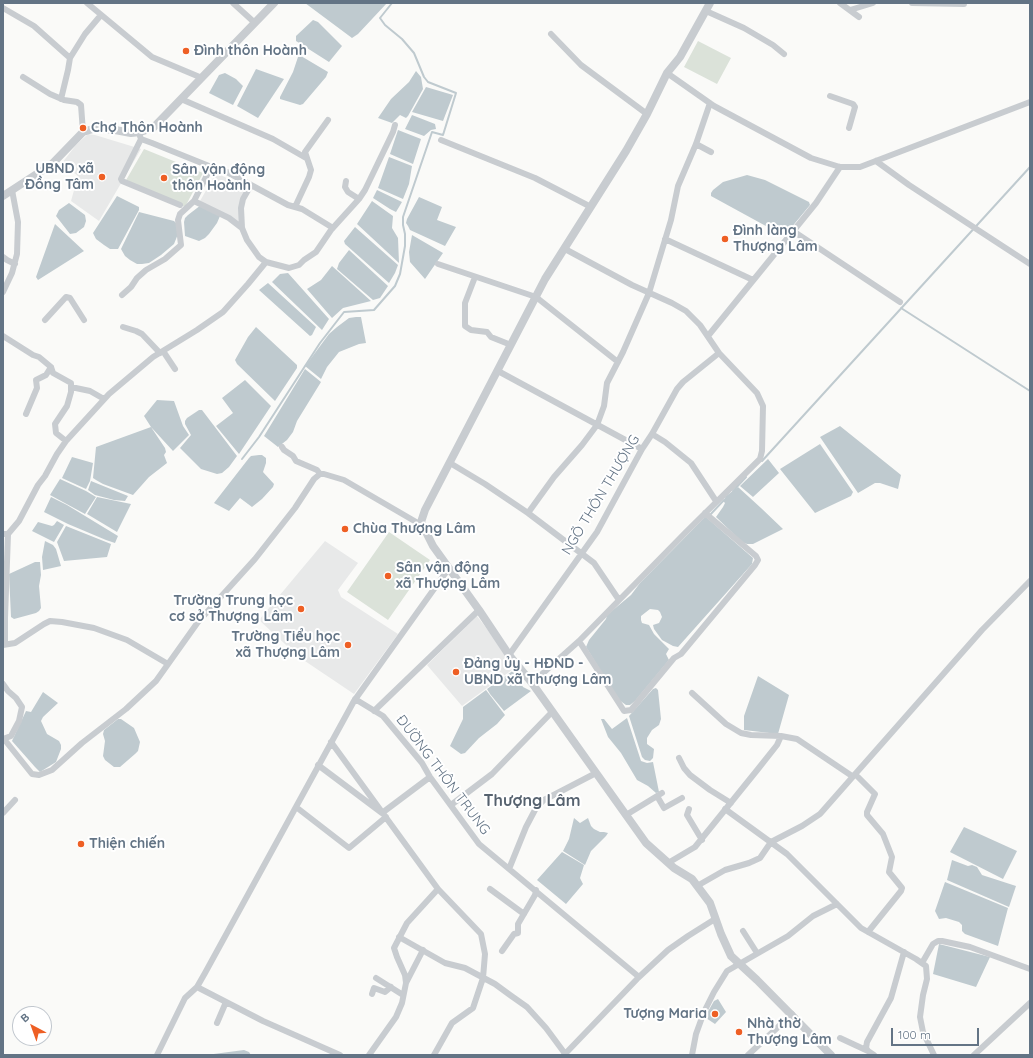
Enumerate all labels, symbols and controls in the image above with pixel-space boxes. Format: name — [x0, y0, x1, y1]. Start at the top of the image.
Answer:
place label: Đình thôn Hoành — [194, 43, 307, 59]
marker: Đình thôn Hoành — [181, 46, 191, 56]
place label: Chợ Thôn Hoành — [91, 120, 203, 136]
marker: Chợ Thôn Hoành — [78, 123, 88, 133]
place label: UBND xã Đồng Tâm — [25, 161, 94, 194]
place label: Sân vận động thôn Hoành — [172, 162, 265, 194]
marker: UBND xã Đồng Tâm — [97, 172, 107, 182]
marker: Sân vận động thôn Hoành — [159, 173, 169, 183]
place label: Đình làng Thượng Lâm — [733, 223, 818, 256]
marker: Đình làng Thượng Lâm — [720, 234, 730, 244]
street label: NGÕ THÔN THƯỢNG — [559, 432, 643, 558]
place label: Chùa Thượng Lâm — [353, 521, 476, 537]
marker: Chùa Thượng Lâm — [340, 524, 350, 534]
place label: Sân vận động xã Thượng Lâm — [396, 560, 500, 592]
marker: Sân vận động xã Thượng Lâm — [383, 571, 393, 581]
place label: Trường Trung học cơ sở Thượng Lâm — [169, 593, 293, 626]
marker: Trường Trung học cơ sở Thượng Lâm — [296, 604, 306, 614]
place label: Trường Tiểu học xã Thượng Lâm — [231, 629, 340, 662]
marker: Trường Tiểu học xã Thượng Lâm — [343, 640, 353, 650]
place label: Đảng ủy - HĐND - UBND xã Thượng Lâm — [464, 656, 611, 688]
marker: Đảng ủy - HĐND - UBND xã Thượng Lâm — [451, 667, 461, 677]
street label: ĐƯỜNG THÔN TRUNG — [393, 712, 493, 838]
district label: Thượng Lâm — [484, 791, 580, 811]
place label: Thiện chiến — [89, 836, 165, 852]
marker: Thiện chiến — [76, 839, 86, 849]
north arrow — [12, 1006, 52, 1046]
place label: Tượng Maria — [623, 1006, 707, 1022]
marker: Tượng Maria — [710, 1009, 720, 1019]
text: B — [17, 1010, 32, 1025]
place label: Nhà thờ Thượng Lâm — [747, 1016, 832, 1048]
scale bar — [893, 1020, 981, 1046]
marker: Nhà thờ Thượng Lâm — [734, 1027, 744, 1037]
text: 100 m — [898, 1027, 931, 1042]

